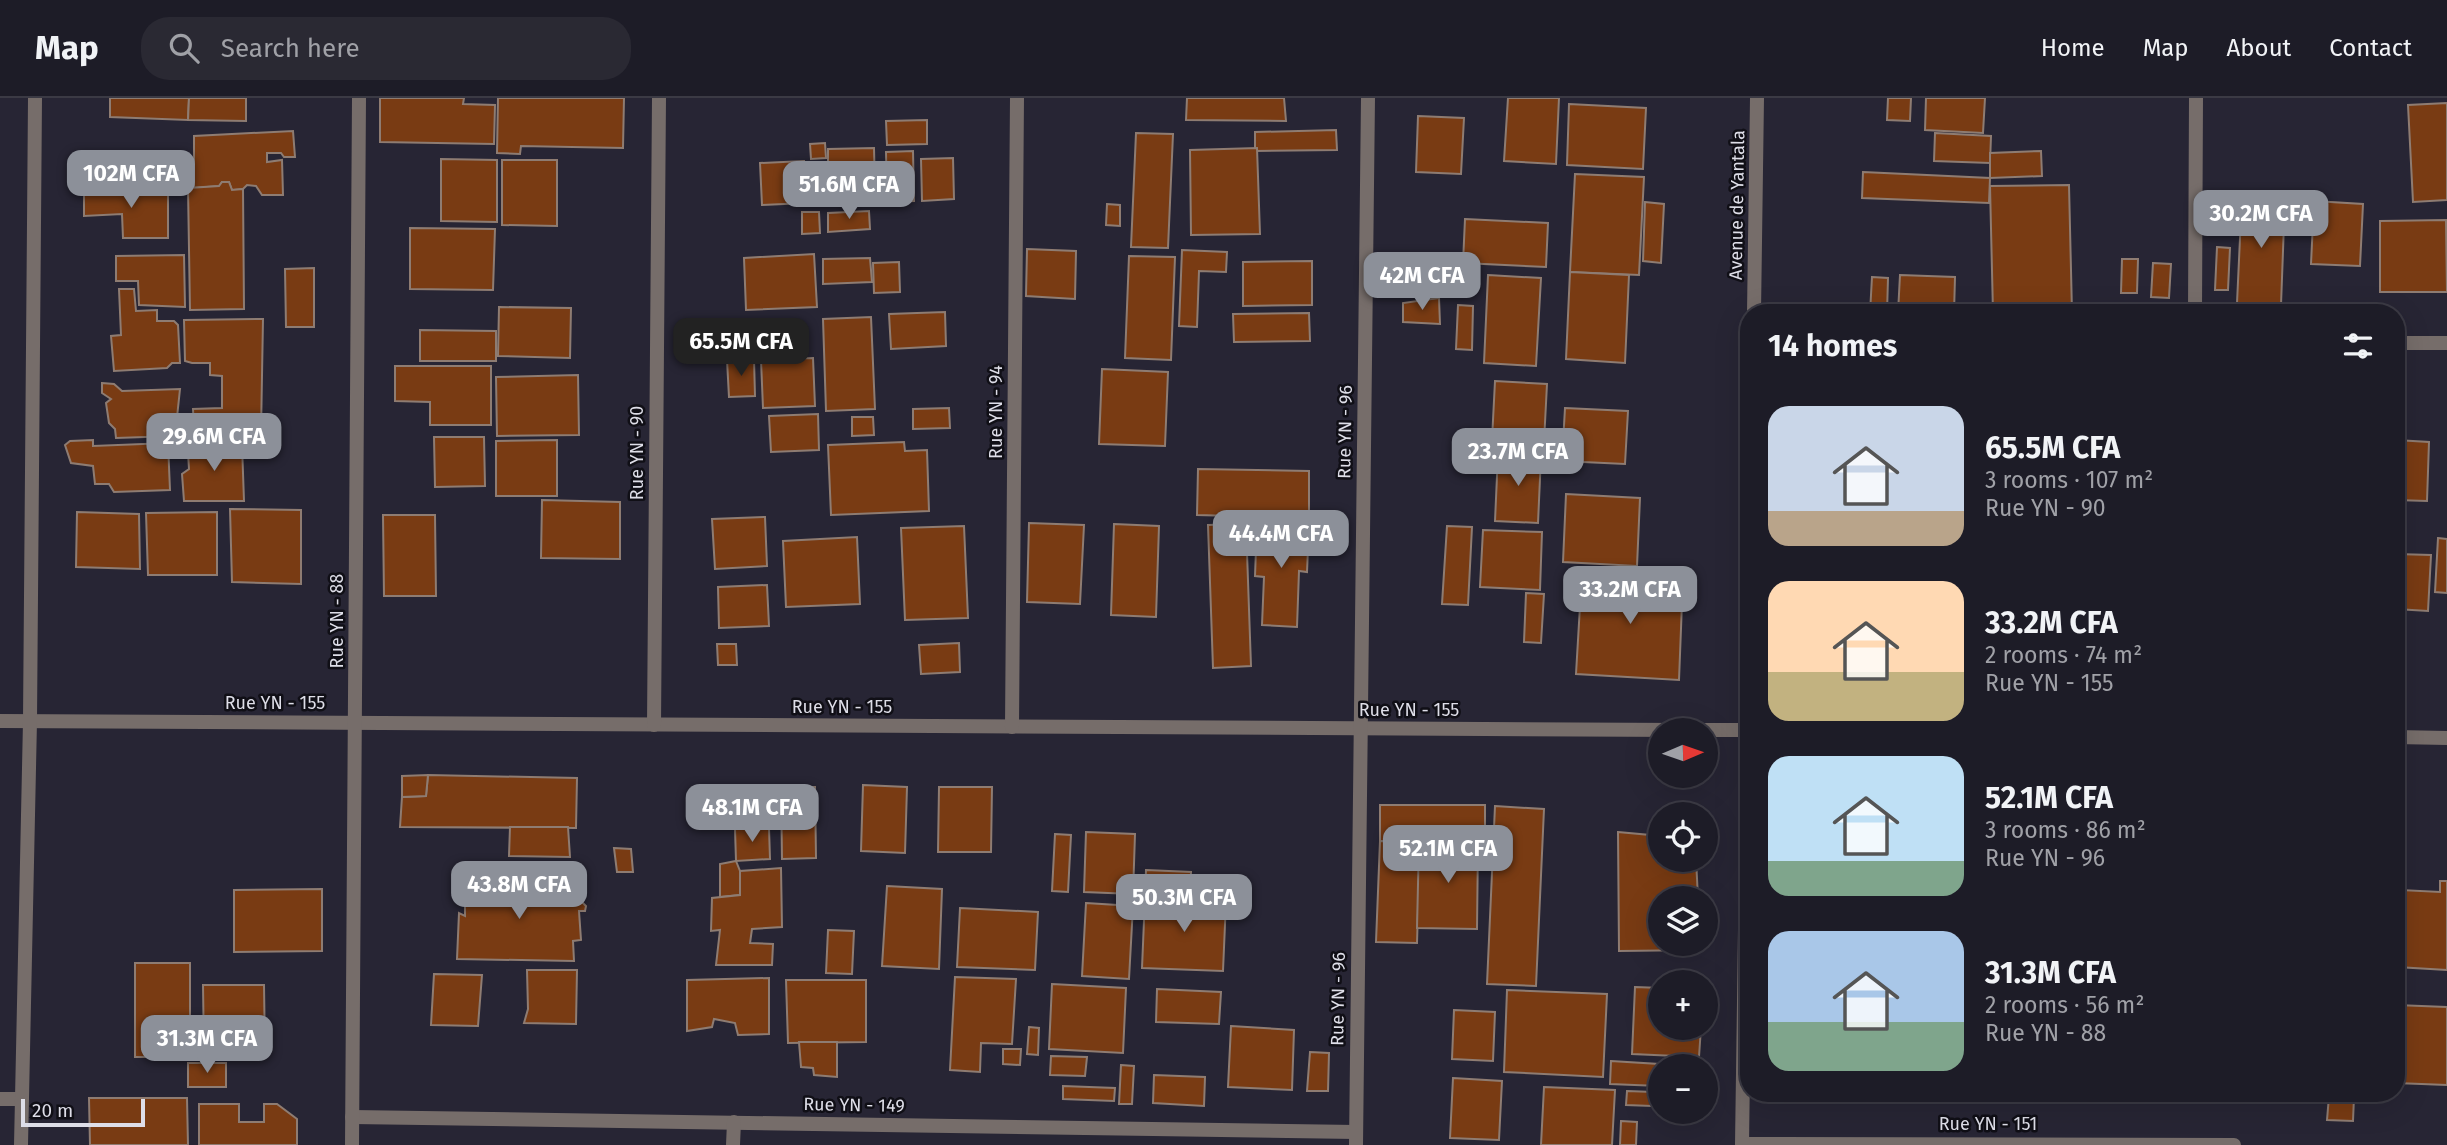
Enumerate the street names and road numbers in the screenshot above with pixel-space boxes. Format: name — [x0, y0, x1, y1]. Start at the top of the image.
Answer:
street label: Avenue de Yantala — [1725, 130, 1749, 280]
street label: Rue YN - 94 — [985, 365, 1007, 459]
street label: Rue YN - 96 — [1333, 385, 1357, 479]
street label: Rue YN - 90 — [626, 406, 648, 500]
street label: Rue YN - 88 — [326, 574, 348, 668]
street label: Rue YN - 155 — [225, 692, 325, 714]
street label: Rue YN - 155 — [792, 696, 892, 718]
street label: Rue YN - 155 — [1359, 699, 1459, 721]
street label: Rue YN - 96 — [1326, 952, 1350, 1046]
street label: Rue YN - 149 — [803, 1093, 905, 1117]
street label: Rue YN - 151 — [1939, 1113, 2037, 1135]

